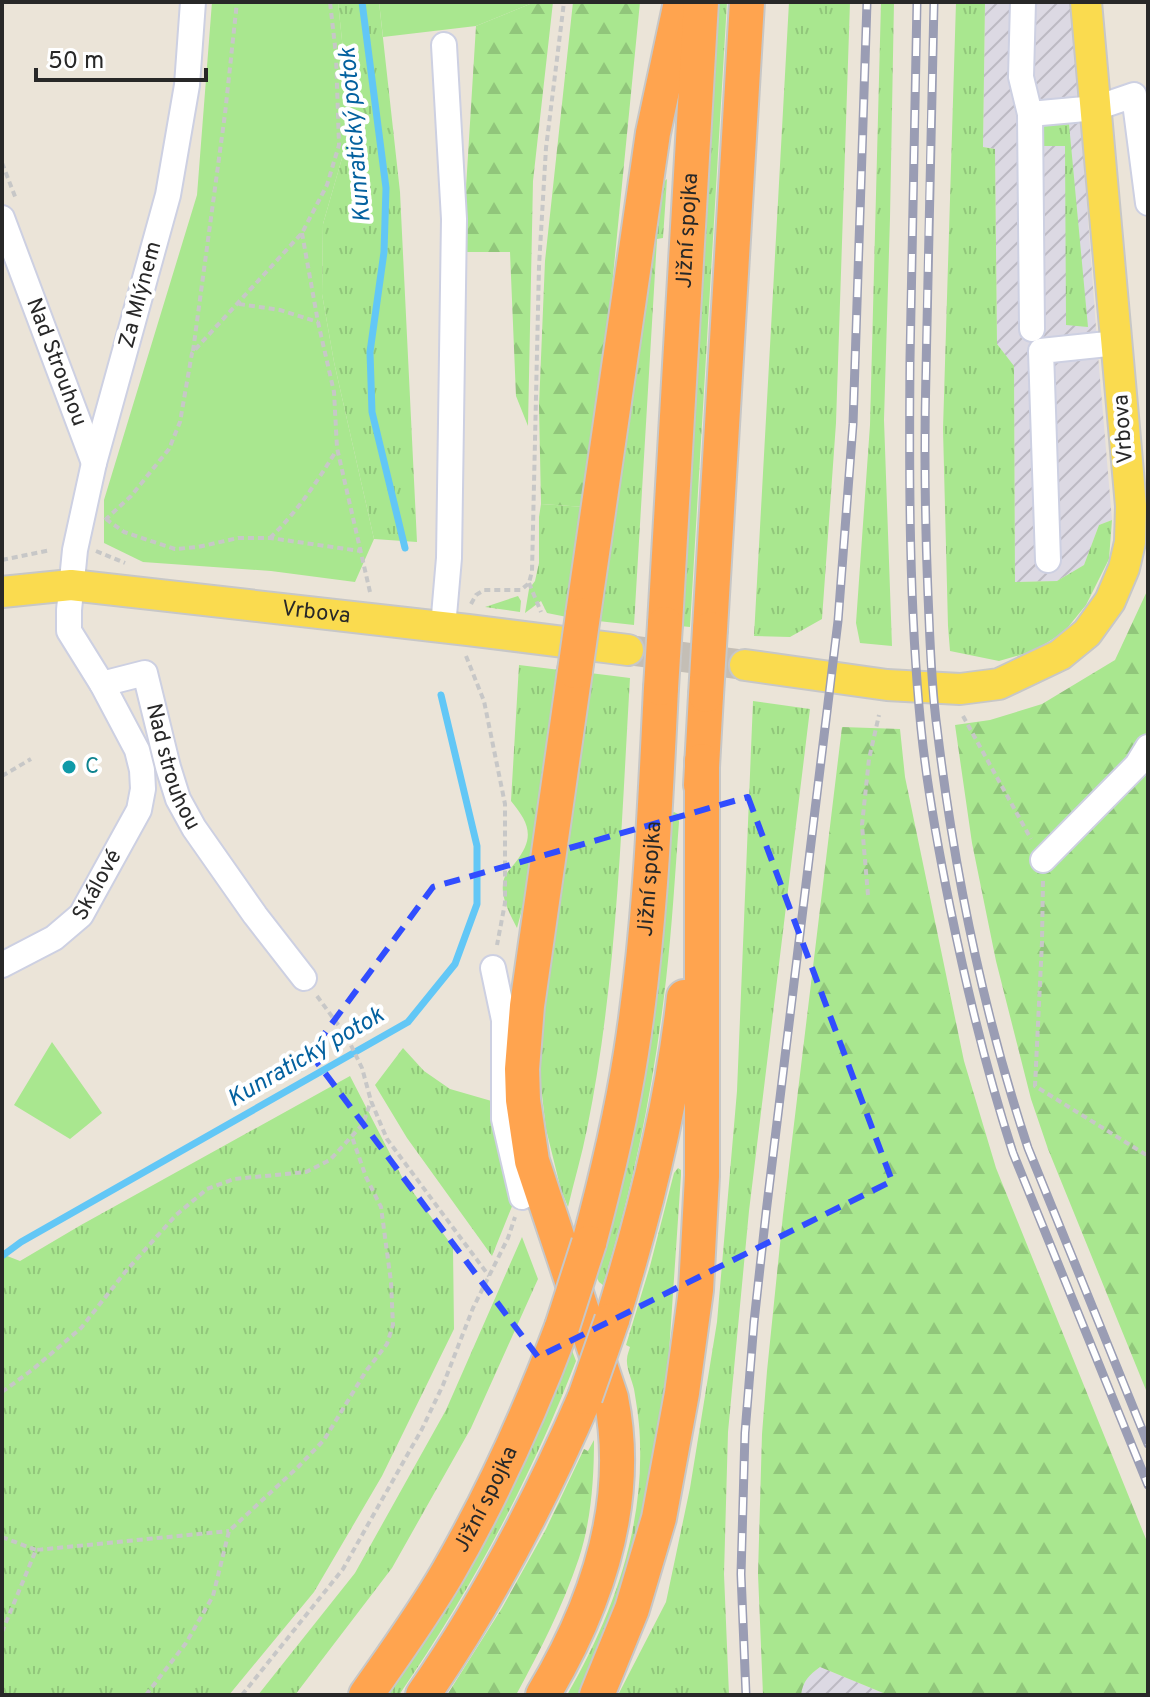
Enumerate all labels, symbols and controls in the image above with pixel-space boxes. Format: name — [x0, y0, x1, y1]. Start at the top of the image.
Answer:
scale bar — [36, 32, 206, 82]
water label: Kunratický potok — [333, 45, 379, 224]
text: 50 m — [48, 47, 104, 77]
street label: Jižní spojka — [671, 172, 705, 289]
street label: Za Mlýnem — [114, 239, 168, 351]
street label: Nad Strouhou — [20, 294, 92, 430]
street label: Vrbova — [1108, 394, 1140, 464]
street label: Vrbova — [280, 595, 352, 630]
street label: Nad strouhou — [139, 701, 206, 835]
place label: C — [85, 754, 99, 781]
marker: C — [60, 758, 78, 776]
street label: Jižní spojka — [632, 820, 668, 938]
street label: Skálové — [67, 845, 128, 926]
water label: Kunratický potok — [222, 1001, 390, 1115]
street label: Jižní spojka — [448, 1442, 524, 1557]

